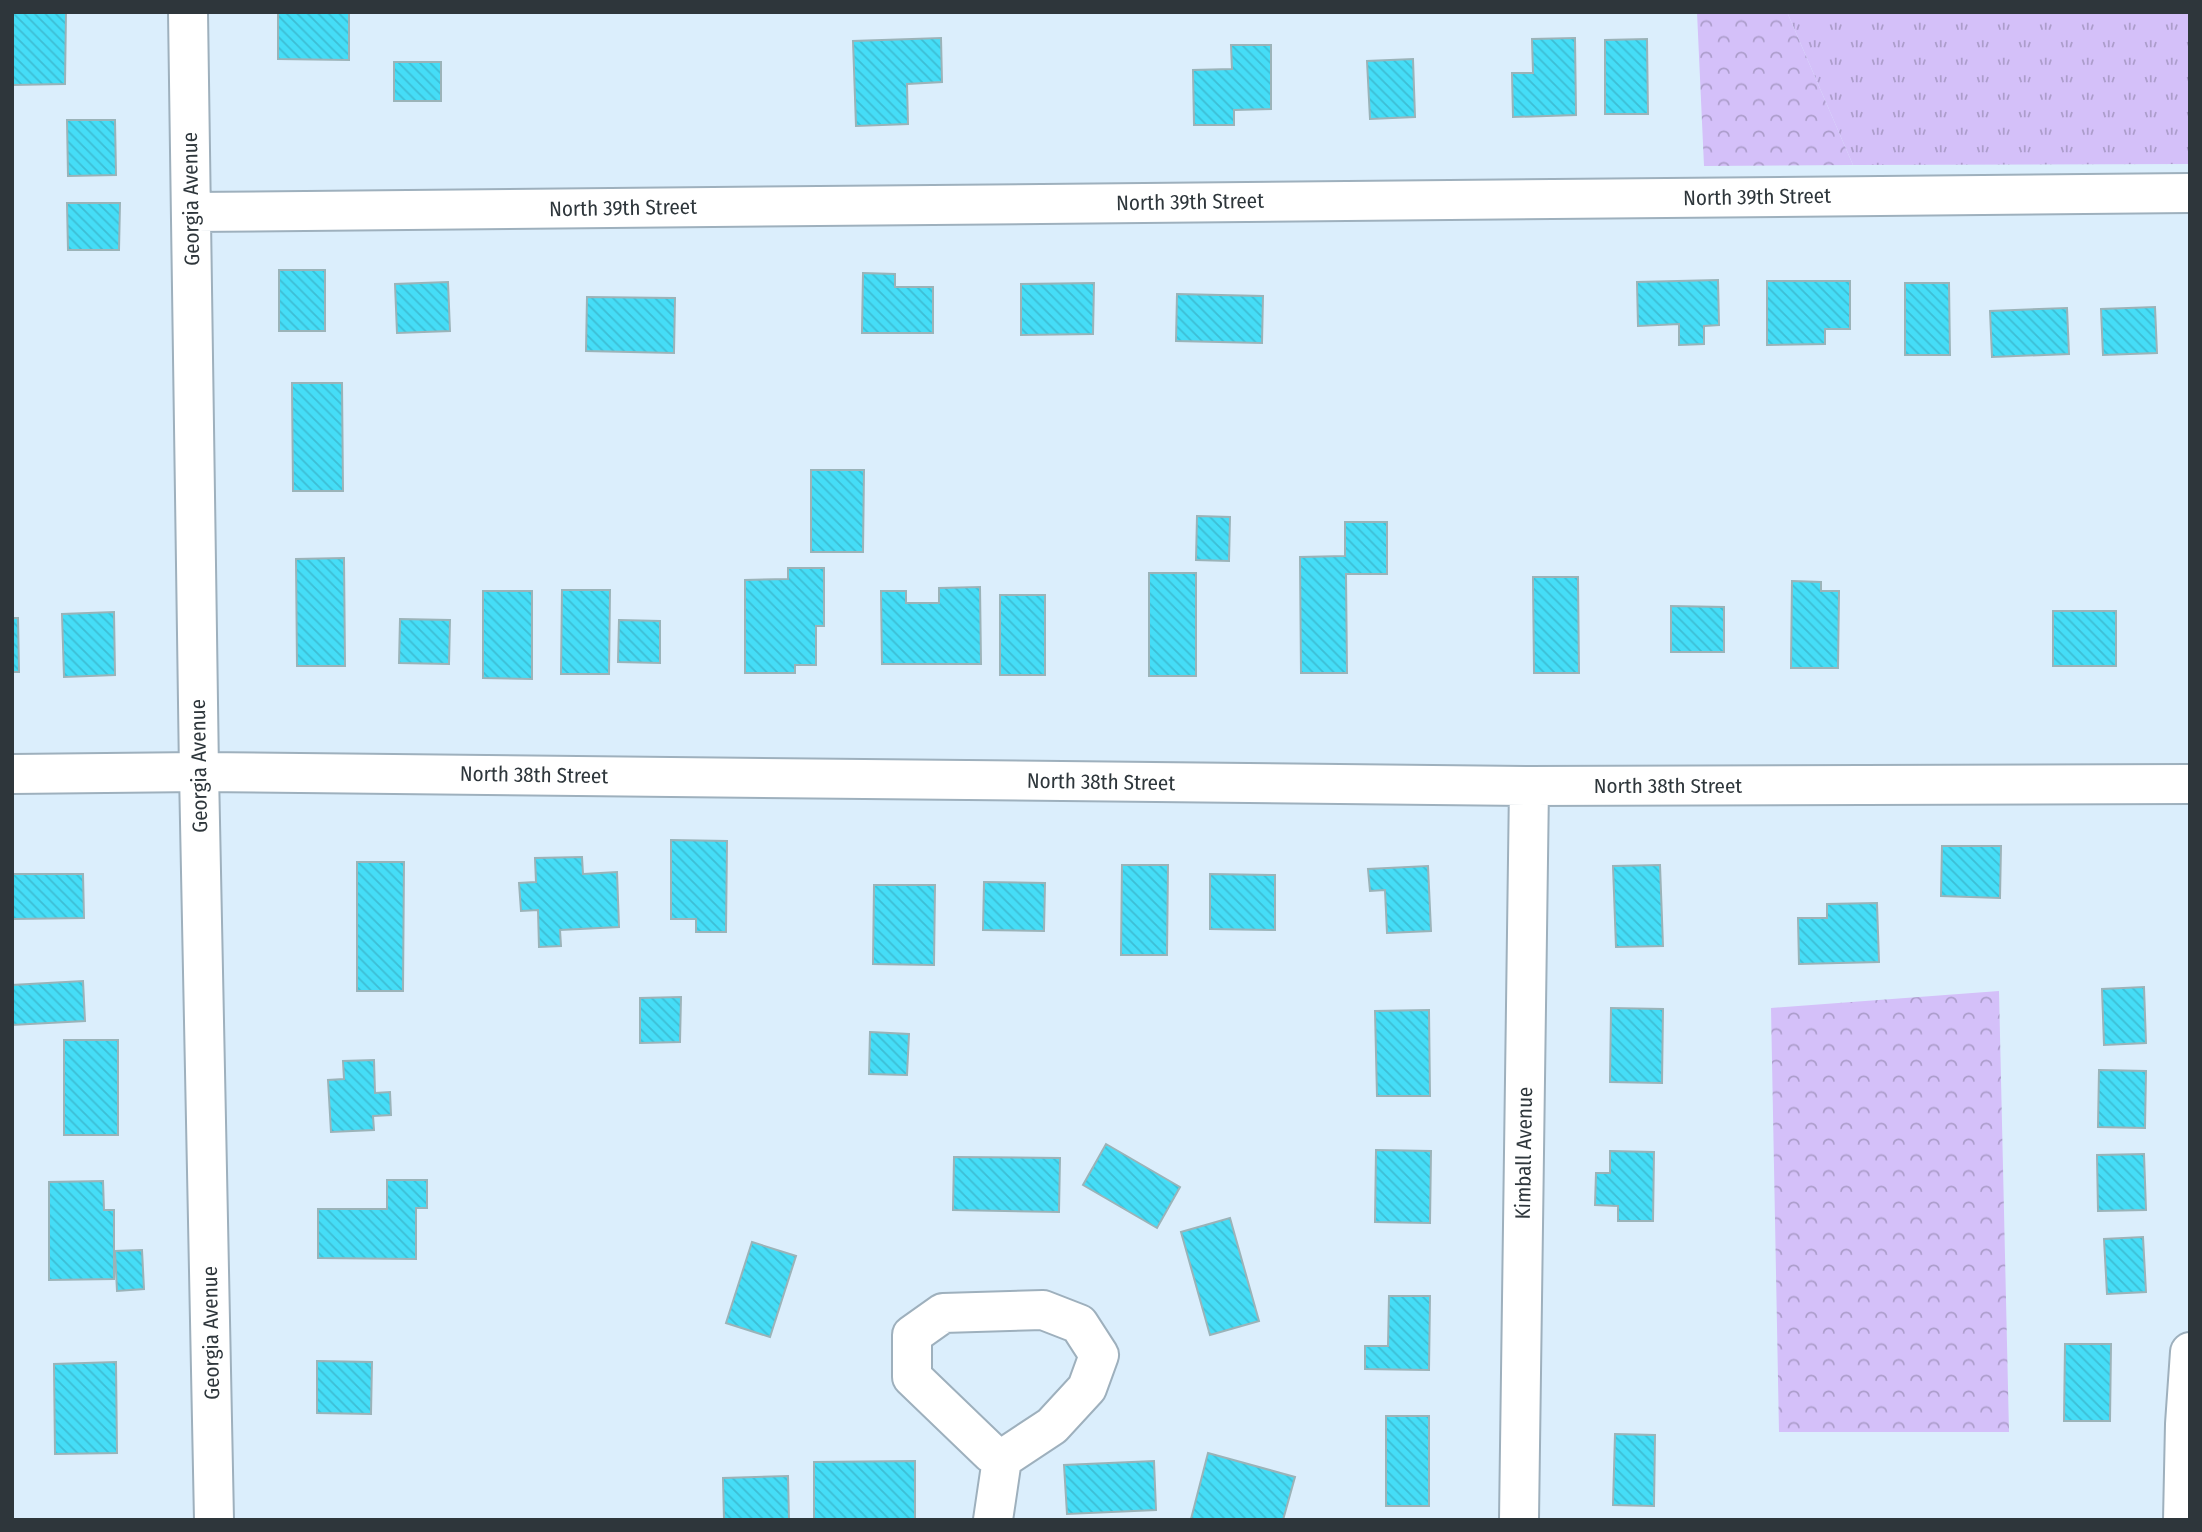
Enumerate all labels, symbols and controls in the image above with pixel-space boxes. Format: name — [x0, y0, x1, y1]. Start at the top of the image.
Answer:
street label: Georgia Avenue — [177, 132, 205, 266]
street label: North 39th Street — [1683, 183, 1831, 211]
street label: North 39th Street — [1116, 188, 1264, 216]
street label: North 39th Street — [549, 194, 697, 222]
street label: Georgia Avenue — [185, 699, 213, 833]
street label: North 38th Street — [460, 761, 609, 789]
street label: North 38th Street — [1027, 768, 1176, 796]
street label: North 38th Street — [1594, 773, 1742, 799]
street label: Kimball Avenue — [1510, 1086, 1538, 1220]
street label: Georgia Avenue — [197, 1266, 225, 1400]

